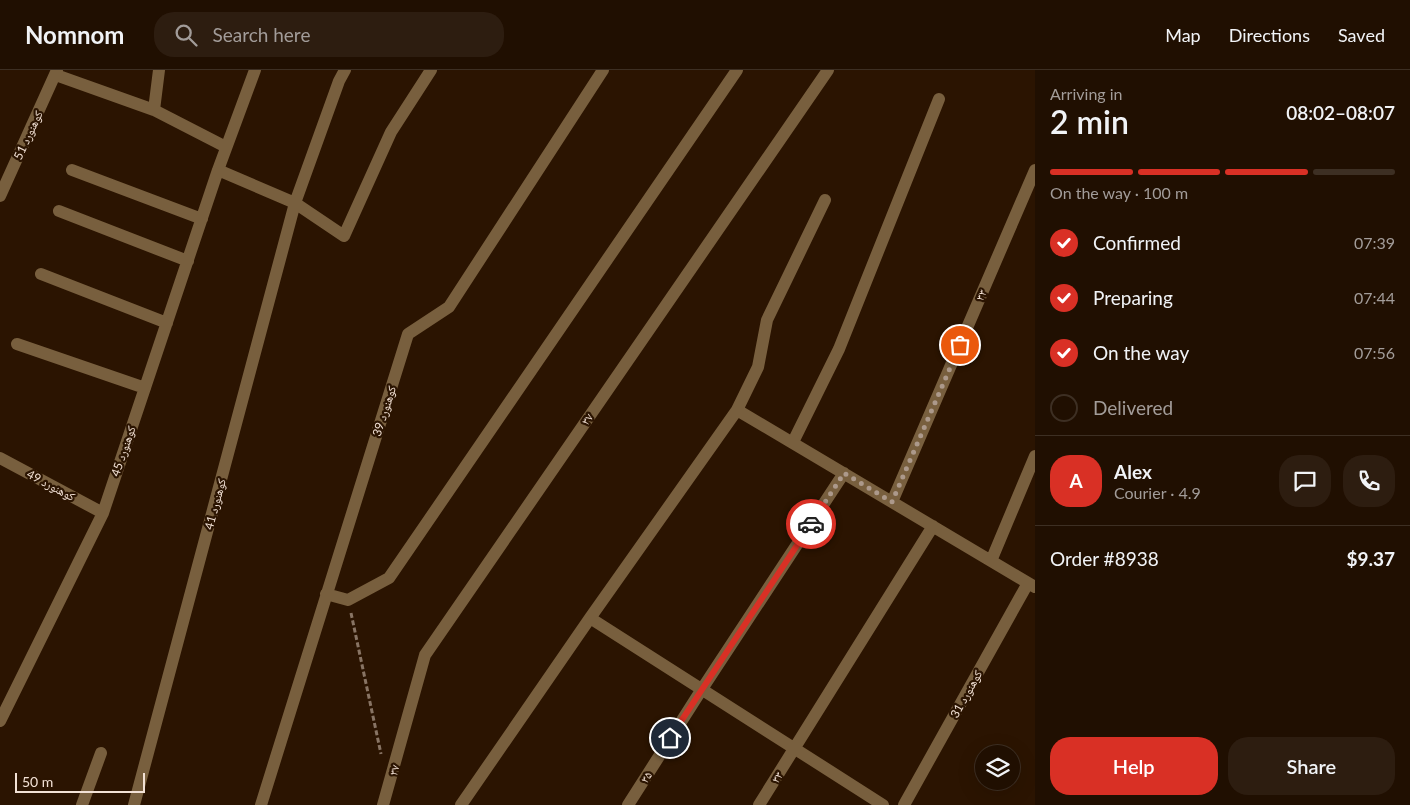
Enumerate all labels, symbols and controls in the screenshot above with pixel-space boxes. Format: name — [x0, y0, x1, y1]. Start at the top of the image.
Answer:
search box — [154, 12, 504, 57]
text: Nomnom — [25, 20, 124, 49]
icon: search — [172, 21, 200, 49]
text: Search here — [212, 23, 310, 46]
text: Map — [1165, 24, 1201, 46]
text: Directions — [1229, 24, 1310, 46]
text: Saved — [1338, 24, 1385, 46]
text: Arriving in — [1050, 84, 1123, 103]
text: 08:02–08:07 — [1286, 101, 1395, 124]
text: 2 min — [1050, 102, 1129, 141]
street label: کوهنورد 51 — [10, 108, 46, 162]
text: On the way · 100 m — [1050, 183, 1188, 202]
icon: check — [1050, 229, 1078, 257]
text: Confirmed — [1093, 231, 1181, 254]
text: 07:39 — [1354, 233, 1395, 252]
icon: check — [1050, 284, 1078, 312]
text: Preparing — [1093, 286, 1173, 309]
street label: ۳۳ — [972, 287, 990, 303]
text: 07:44 — [1354, 288, 1395, 307]
pin — [939, 324, 981, 366]
icon: bag — [946, 331, 974, 359]
icon: check — [1050, 339, 1078, 367]
text: On the way — [1093, 341, 1189, 364]
text: 07:56 — [1354, 343, 1395, 362]
street label: کوهنورد 39 — [369, 384, 399, 438]
text: Delivered — [1093, 396, 1173, 419]
street label: ۳۷ — [578, 410, 597, 428]
street label: کوهنورد 45 — [107, 424, 139, 478]
button: chat — [1279, 455, 1331, 507]
button: phone — [1343, 455, 1395, 507]
text: Alex — [1114, 460, 1152, 483]
street label: کوهنورد 49 — [24, 466, 78, 504]
text: A — [1069, 469, 1083, 492]
street label: کوهنورد 41 — [201, 477, 229, 531]
text: Courier · 4.9 — [1114, 483, 1201, 502]
courier — [786, 499, 836, 549]
icon: car — [797, 510, 825, 538]
text: Order #8938 — [1050, 547, 1159, 570]
text: $9.37 — [1346, 547, 1395, 570]
street label: کوهنورد 31 — [947, 667, 985, 721]
pin — [649, 717, 691, 759]
icon: home — [656, 724, 684, 752]
button: Help — [1050, 737, 1218, 795]
button: Share — [1228, 737, 1395, 795]
map controls — [975, 745, 1020, 790]
button: layers — [975, 745, 1020, 790]
street label: ۳۷ — [385, 762, 403, 777]
street label: ۳۵ — [637, 768, 655, 786]
street label: ۳۳ — [768, 768, 786, 786]
scale bar — [15, 770, 145, 793]
text: 50 m — [22, 773, 53, 790]

